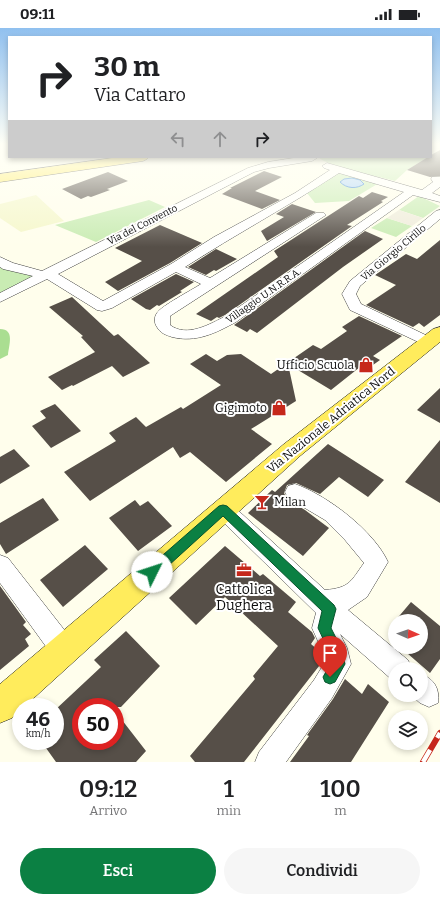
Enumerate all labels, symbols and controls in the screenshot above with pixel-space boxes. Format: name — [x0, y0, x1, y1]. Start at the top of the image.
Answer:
text: 09:11 — [20, 5, 55, 23]
text: 30 m — [94, 50, 160, 83]
icon: right — [28, 52, 80, 104]
text: Via Cattaro — [94, 84, 186, 106]
icon: left — [167, 128, 189, 150]
icon: ahead — [209, 128, 231, 150]
icon: right — [251, 128, 273, 150]
street label: Via del Convento — [105, 202, 180, 248]
street label: Via Giorgio Cirillo — [359, 222, 429, 283]
street label: Villaggio U.N.R.R.A. — [224, 265, 303, 326]
shop icon: Ufficio Scuola — [357, 356, 375, 374]
place label: Ufficio Scuola — [277, 358, 354, 372]
street label: Via Nazionale Adriatica Nord — [264, 364, 398, 476]
shop icon: Gigimoto — [270, 399, 288, 417]
place label: Gigimoto — [215, 401, 267, 415]
bar icon: Milan — [253, 493, 271, 511]
place label: Milan — [274, 495, 306, 509]
position arrow — [131, 551, 173, 593]
office icon: Cattolica Dughera — [235, 561, 253, 579]
place label: Cattolica Dughera — [215, 581, 273, 614]
north arrow — [388, 614, 428, 654]
map controls — [388, 614, 428, 750]
pin — [313, 636, 347, 677]
icon: arrive — [319, 642, 341, 664]
button: search — [388, 662, 428, 702]
speed limit sign: 50 — [72, 698, 124, 750]
text: 46 — [26, 707, 50, 731]
button: layers — [388, 710, 428, 750]
text: km/h — [26, 728, 50, 740]
text: 09:12 — [79, 775, 137, 803]
text: 1 — [224, 775, 234, 803]
text: 100 — [320, 775, 361, 803]
text: Arrivo — [89, 803, 127, 818]
text: min — [217, 803, 241, 818]
text: m — [334, 803, 347, 818]
button: Esci — [20, 848, 216, 894]
button: Condividi — [224, 848, 420, 894]

